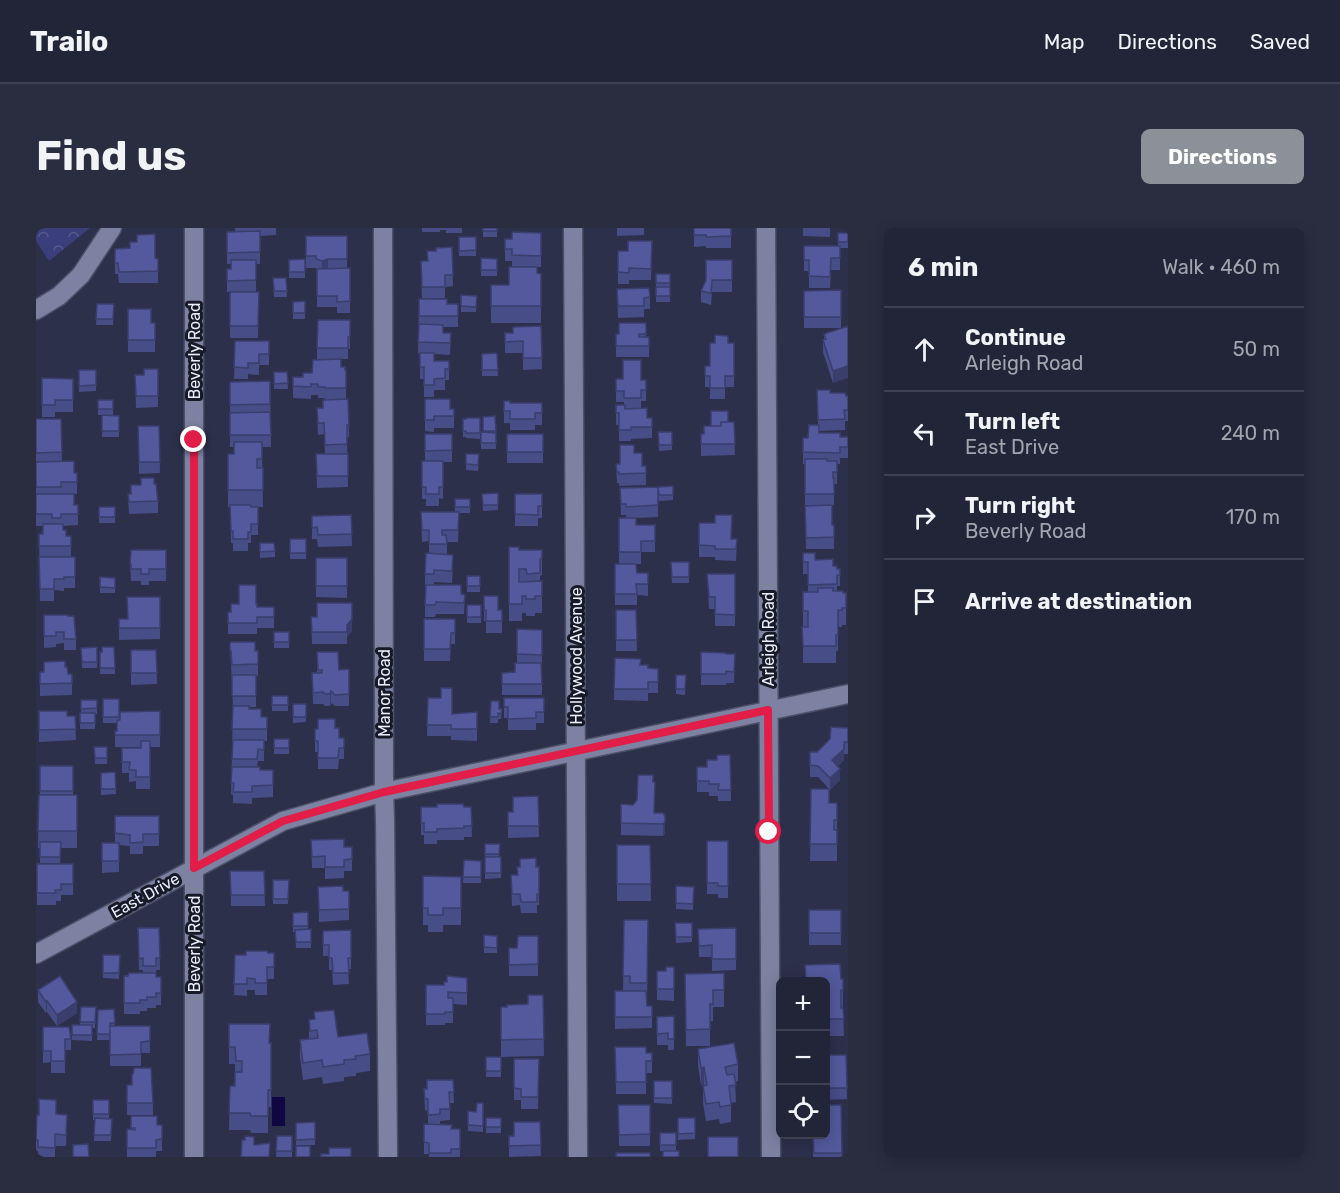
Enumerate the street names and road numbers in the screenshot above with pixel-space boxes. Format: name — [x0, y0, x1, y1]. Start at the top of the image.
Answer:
street label: Beverly Road — [185, 302, 204, 400]
street label: Hollywood Avenue — [567, 587, 586, 725]
street label: Arleigh Road — [759, 592, 778, 686]
street label: Manor Road — [375, 649, 394, 737]
street label: East Drive — [108, 869, 183, 922]
street label: Beverly Road — [185, 895, 204, 993]

